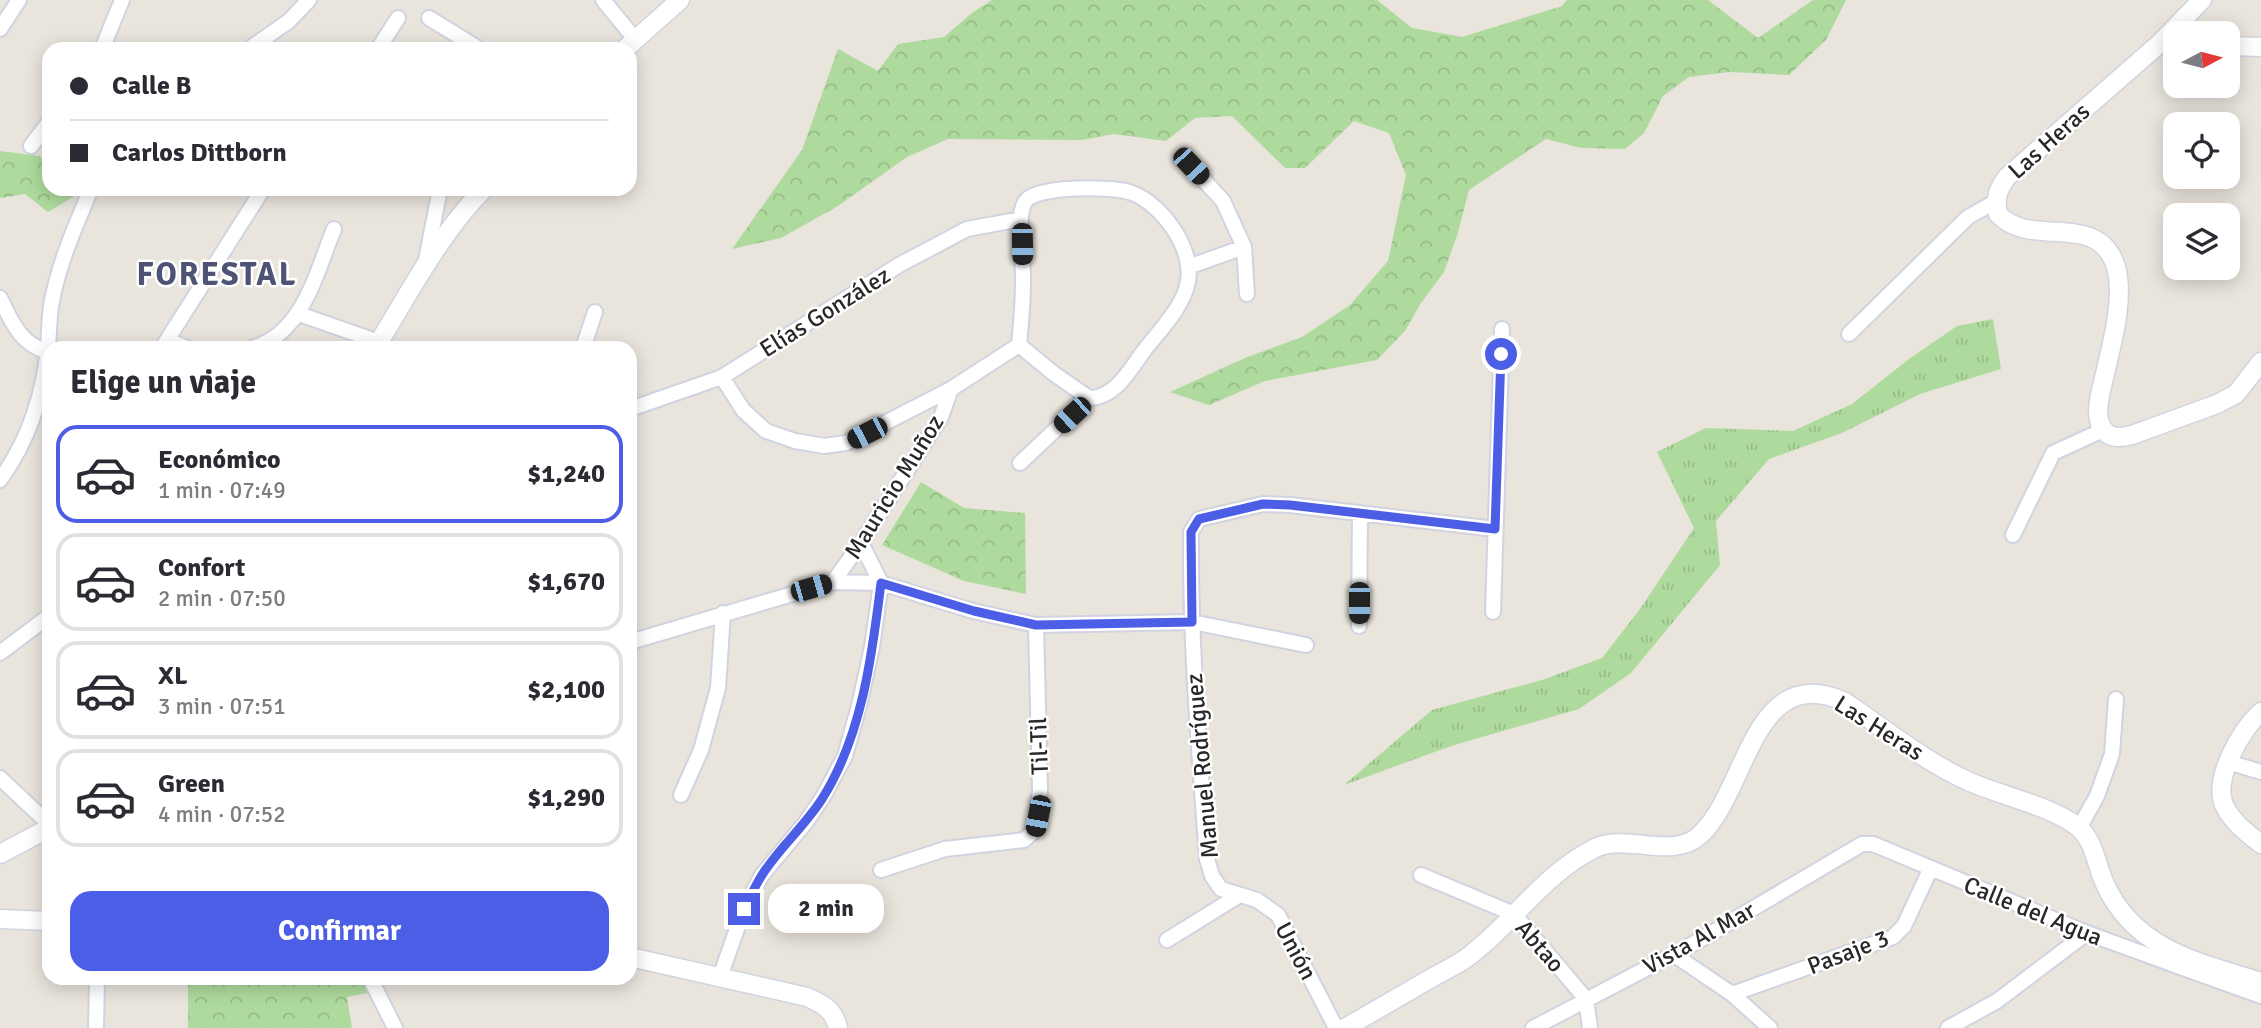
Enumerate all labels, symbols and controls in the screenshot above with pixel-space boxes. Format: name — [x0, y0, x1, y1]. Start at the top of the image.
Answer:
north arrow — [2163, 21, 2240, 98]
map controls — [2163, 21, 2240, 280]
text: Calle B — [112, 70, 192, 102]
street label: Las Heras — [2002, 96, 2096, 186]
button: locate — [2163, 112, 2240, 189]
text: Carlos Dittborn — [112, 137, 287, 169]
car — [1169, 143, 1214, 189]
button: layers — [2163, 203, 2240, 280]
car — [1012, 223, 1033, 265]
district label: FORESTAL — [137, 255, 297, 294]
street label: Elías González — [754, 260, 896, 364]
route start — [1485, 338, 1517, 370]
text: Elige un viaje — [70, 363, 256, 402]
car — [1050, 393, 1095, 437]
street label: Mauricio Muñoz — [838, 409, 950, 565]
car — [844, 414, 891, 452]
icon: car — [74, 443, 137, 506]
text: Económico — [158, 444, 281, 476]
text: $1,240 — [527, 458, 605, 490]
text: 1 min · 07:49 — [158, 476, 286, 505]
icon: car — [74, 551, 137, 614]
text: Confort — [158, 552, 245, 584]
text: $1,670 — [527, 566, 605, 598]
car — [788, 572, 835, 604]
car — [1349, 582, 1370, 624]
text: 2 min · 07:50 — [158, 584, 286, 613]
icon: car — [74, 659, 137, 722]
text: XL — [158, 660, 188, 692]
street label: Manuel Rodríguez — [1179, 672, 1225, 860]
text: $2,100 — [527, 674, 605, 706]
street label: Las Heras — [1829, 689, 1929, 767]
text: 3 min · 07:51 — [158, 692, 286, 721]
street label: Til-Til — [1023, 717, 1055, 775]
icon: car — [74, 767, 137, 830]
text: Green — [158, 768, 225, 800]
text: $1,290 — [527, 782, 605, 814]
car — [1024, 793, 1053, 839]
text: 4 min · 07:52 — [158, 800, 286, 829]
street label: Calle del Agua — [1959, 870, 2107, 952]
callout: 2 min — [768, 884, 884, 934]
button: Confirmar — [70, 891, 609, 971]
route end — [728, 893, 760, 925]
text: 2 min — [798, 894, 854, 923]
street label: Vista Al Mar — [1638, 895, 1761, 981]
street label: Abtao — [1509, 913, 1571, 979]
street label: Unión — [1268, 917, 1324, 985]
street label: Pasaje 3 — [1803, 923, 1893, 981]

